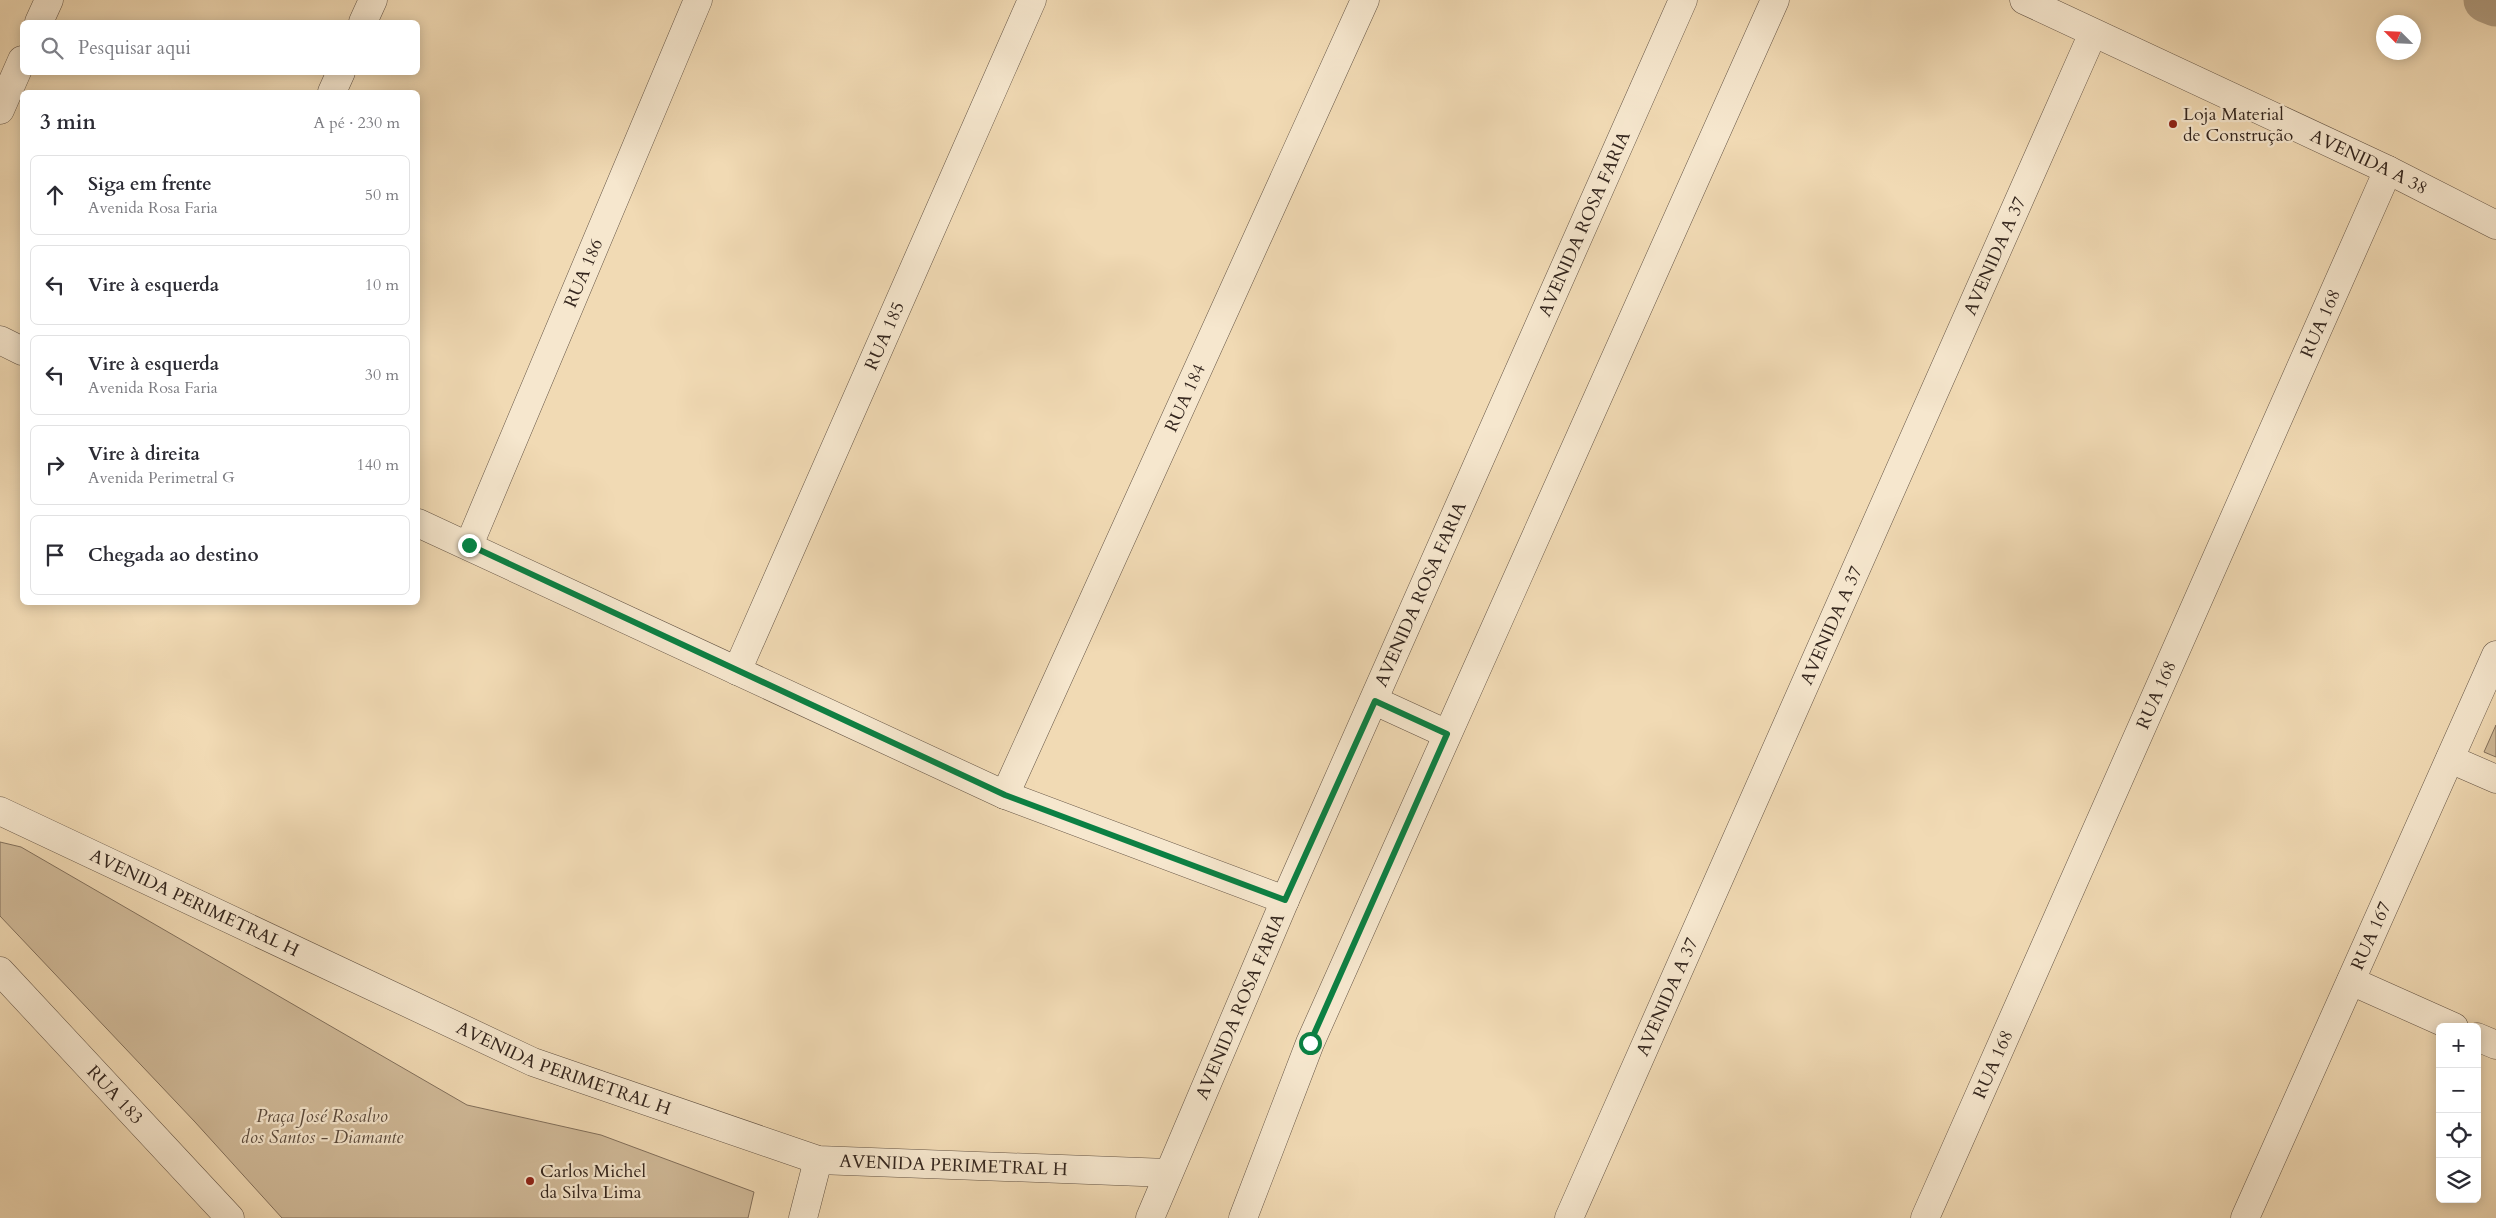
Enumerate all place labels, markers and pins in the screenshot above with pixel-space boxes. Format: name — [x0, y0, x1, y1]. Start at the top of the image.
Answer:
place label: Loja Material de Construção — [2183, 102, 2294, 148]
marker: Loja Material de Construção — [2167, 118, 2179, 130]
place label: Carlos Michel da Silva Lima — [540, 1159, 647, 1205]
marker: Carlos Michel da Silva Lima — [524, 1175, 536, 1187]

